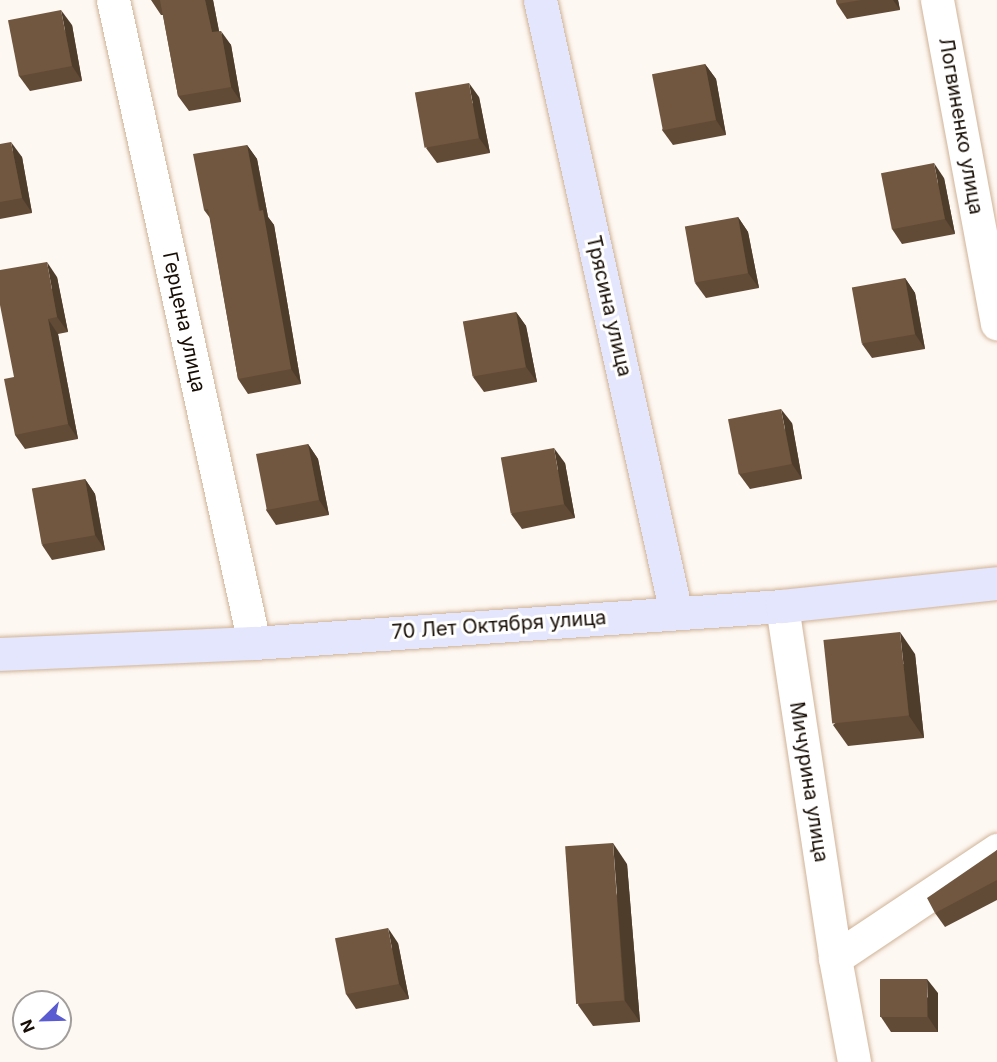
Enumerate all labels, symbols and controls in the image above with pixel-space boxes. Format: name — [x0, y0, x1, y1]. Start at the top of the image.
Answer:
street label: Логвиненко улица — [934, 36, 988, 216]
street label: Трясина улица — [581, 233, 637, 379]
street label: Герцена улица — [157, 250, 211, 394]
street label: 70 Лет Октября улица — [391, 606, 607, 644]
street label: Мичурина улица — [784, 700, 834, 864]
north arrow — [12, 990, 72, 1050]
text: N — [16, 1017, 39, 1036]

